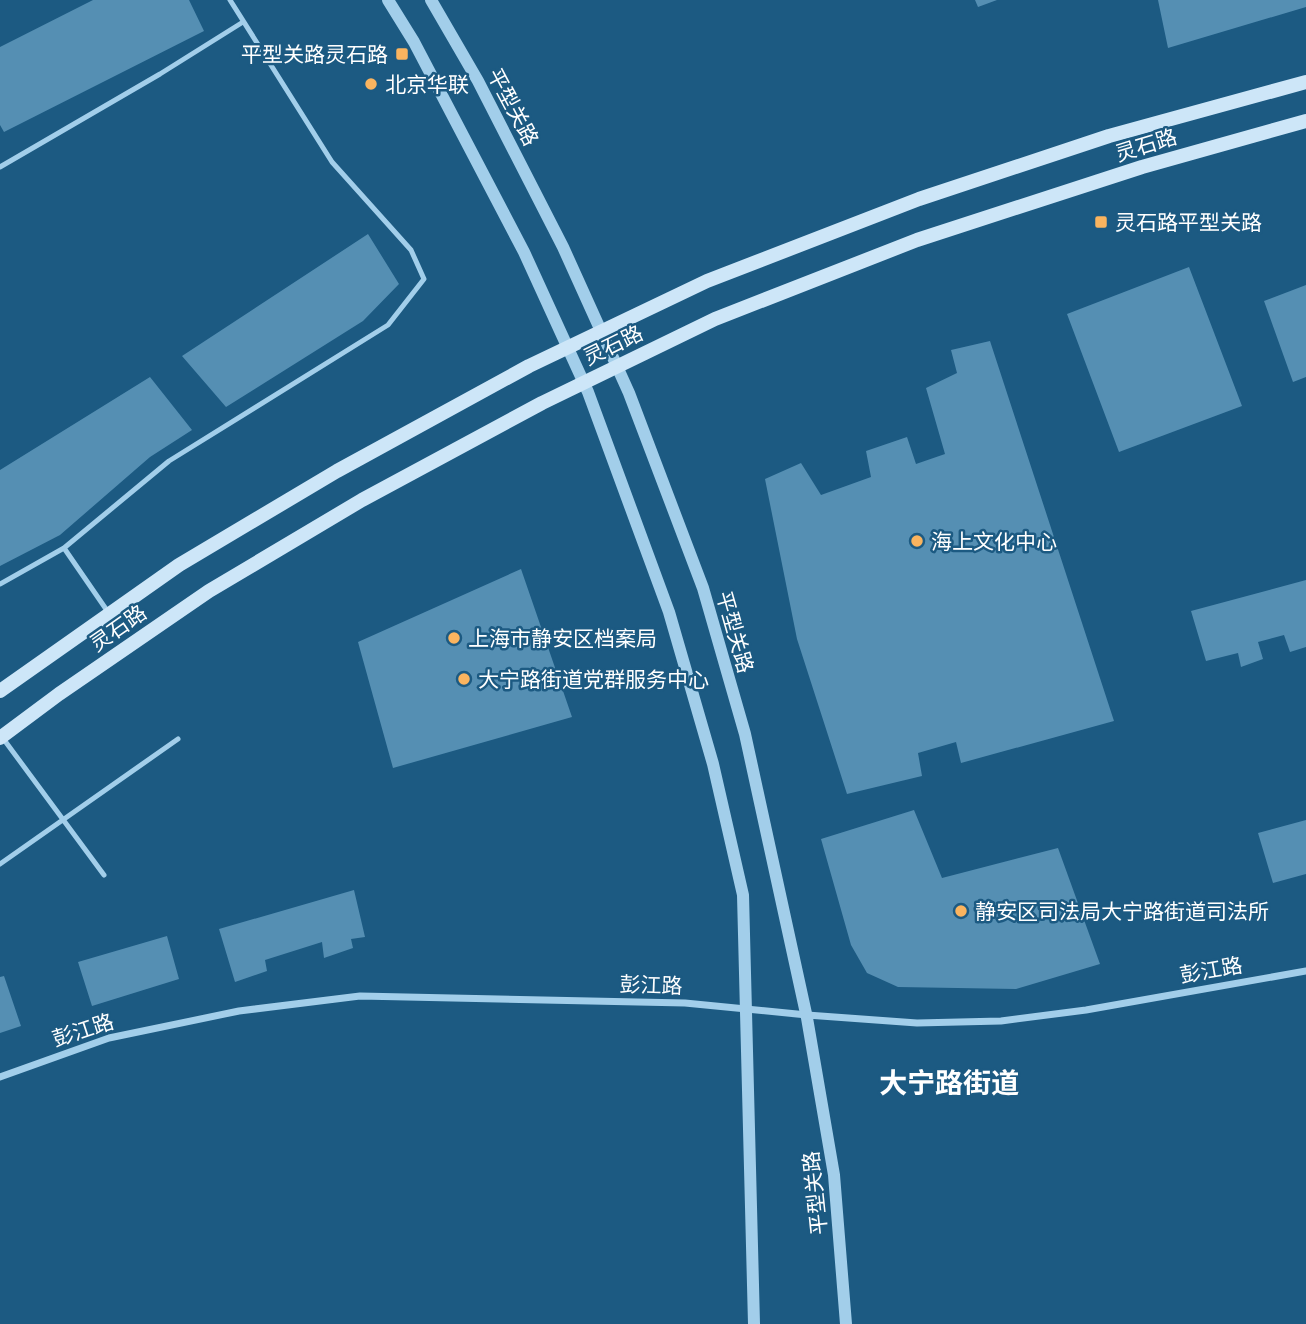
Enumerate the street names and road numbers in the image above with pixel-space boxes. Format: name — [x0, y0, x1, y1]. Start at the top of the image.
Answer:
street label: 平型关路 — [481, 64, 545, 150]
street label: 灵石路 — [1112, 123, 1180, 167]
street label: 灵石路 — [579, 319, 647, 371]
street label: 平型关路 — [710, 588, 760, 676]
street label: 灵石路 — [84, 599, 152, 657]
street label: 彭江路 — [1178, 951, 1244, 989]
street label: 彭江路 — [619, 970, 683, 1000]
street label: 彭江路 — [49, 1007, 117, 1053]
street label: 平型关路 — [797, 1150, 833, 1236]

